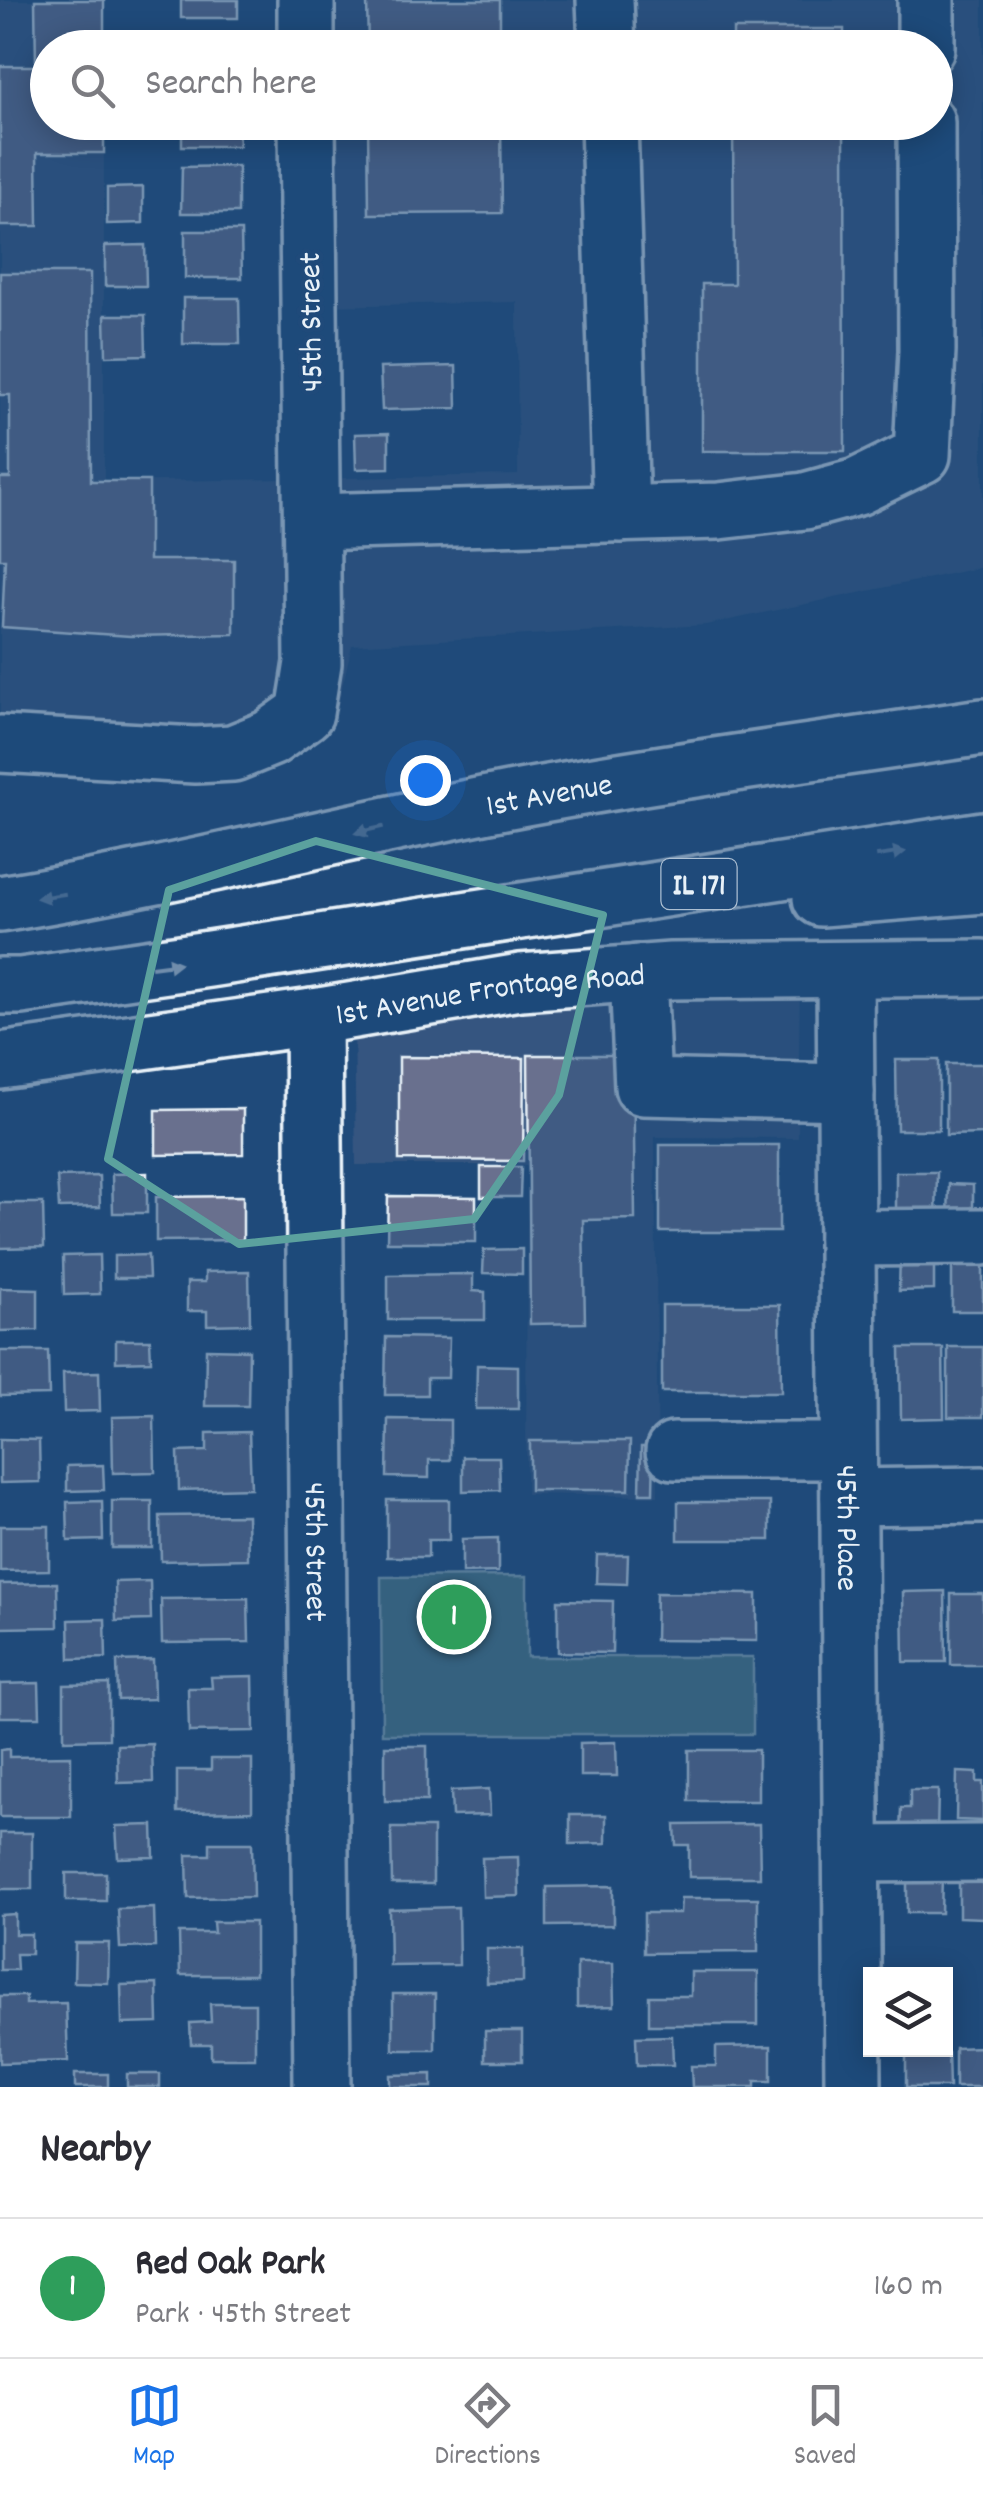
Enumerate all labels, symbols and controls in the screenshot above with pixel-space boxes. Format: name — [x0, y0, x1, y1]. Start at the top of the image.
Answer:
search box — [30, 30, 953, 140]
icon: search — [65, 58, 120, 113]
text: Search here — [145, 58, 317, 113]
street label: 45th Street — [290, 252, 338, 392]
your location — [400, 755, 451, 806]
street label: 1st Avenue — [483, 764, 616, 832]
one-way arrow — [353, 822, 384, 838]
one-way arrow — [876, 846, 908, 862]
road number: IL 171 — [662, 859, 736, 909]
one-way arrow — [35, 888, 66, 904]
street label: 1st Avenue Frontage Road — [333, 955, 647, 1041]
one-way arrow — [151, 957, 182, 973]
street label: 45th Place — [821, 1465, 867, 1591]
street label: 45th Street — [289, 1482, 336, 1622]
pin: 1 — [422, 1580, 486, 1654]
map controls — [863, 1967, 953, 2057]
button: layers — [863, 1967, 953, 2057]
text: Nearby — [40, 2122, 150, 2182]
text: Red Oak Park — [135, 2238, 325, 2293]
text: 1 — [69, 2265, 76, 2311]
text: 160 m — [874, 2265, 943, 2311]
text: Park · 45th Street — [135, 2293, 351, 2339]
tab: Map — [127, 2378, 182, 2478]
tab: Directions — [435, 2378, 541, 2478]
tab: Saved — [794, 2378, 856, 2478]

